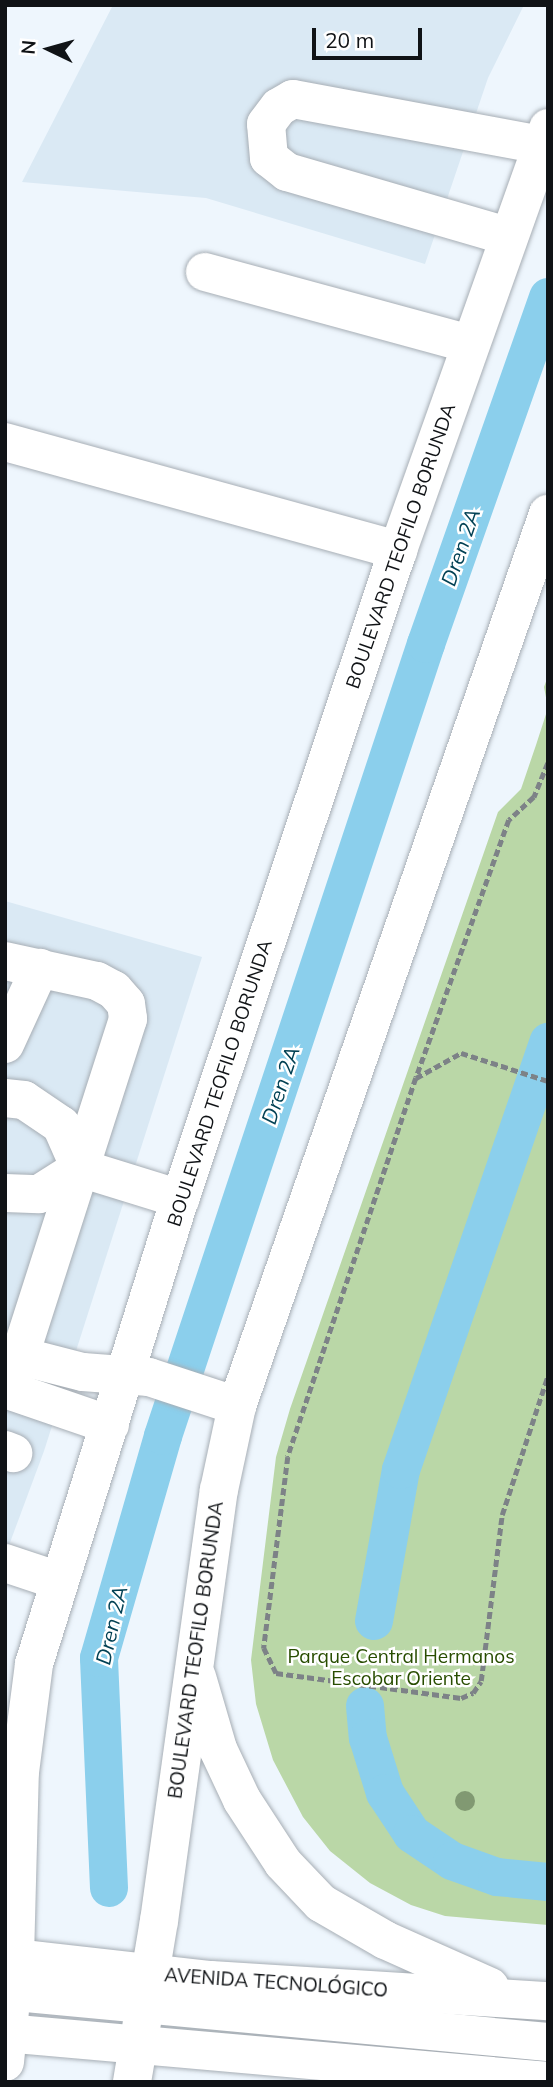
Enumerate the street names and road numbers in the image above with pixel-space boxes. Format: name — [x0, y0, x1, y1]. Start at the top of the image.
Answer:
street label: BOULEVARD TEOFILO BORUNDA — [341, 400, 461, 692]
street label: BOULEVARD TEOFILO BORUNDA — [163, 937, 277, 1229]
street label: BOULEVARD TEOFILO BORUNDA — [164, 1500, 228, 1800]
street label: AVENIDA TECNOLÓGICO — [163, 1964, 389, 2002]

